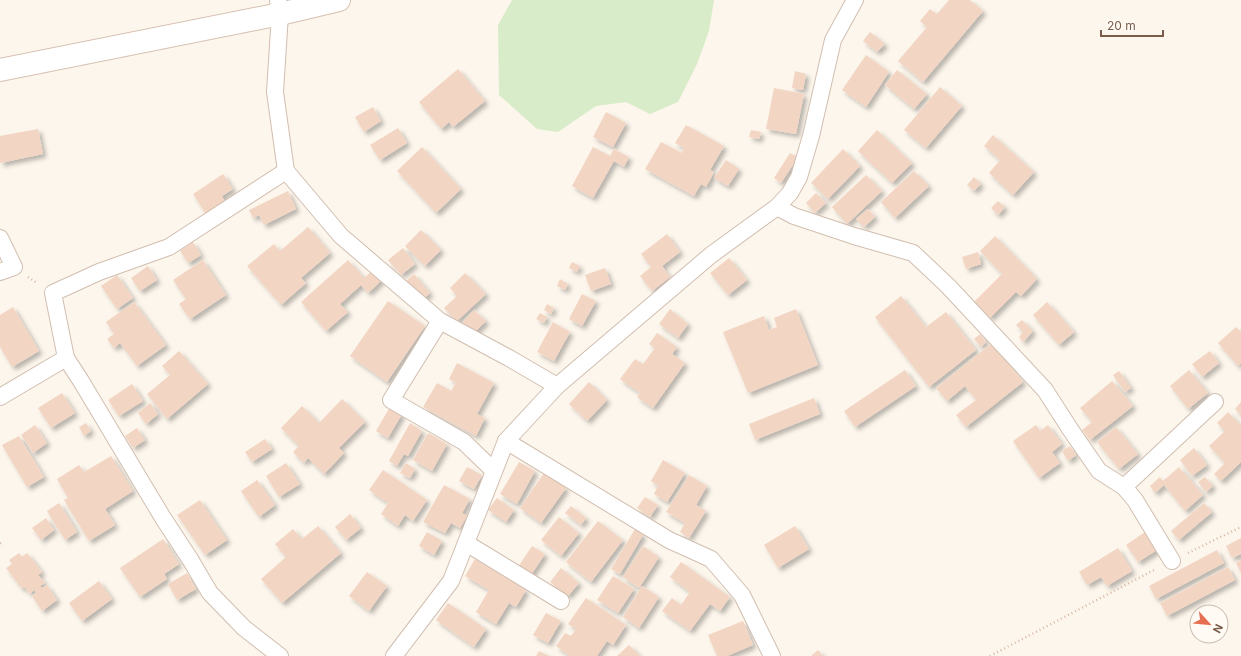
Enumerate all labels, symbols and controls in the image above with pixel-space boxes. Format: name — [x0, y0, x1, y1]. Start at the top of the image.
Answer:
scale bar — [1101, 12, 1163, 38]
text: 20 m — [1107, 18, 1136, 33]
north arrow — [1189, 604, 1229, 644]
text: N — [1210, 622, 1226, 635]

